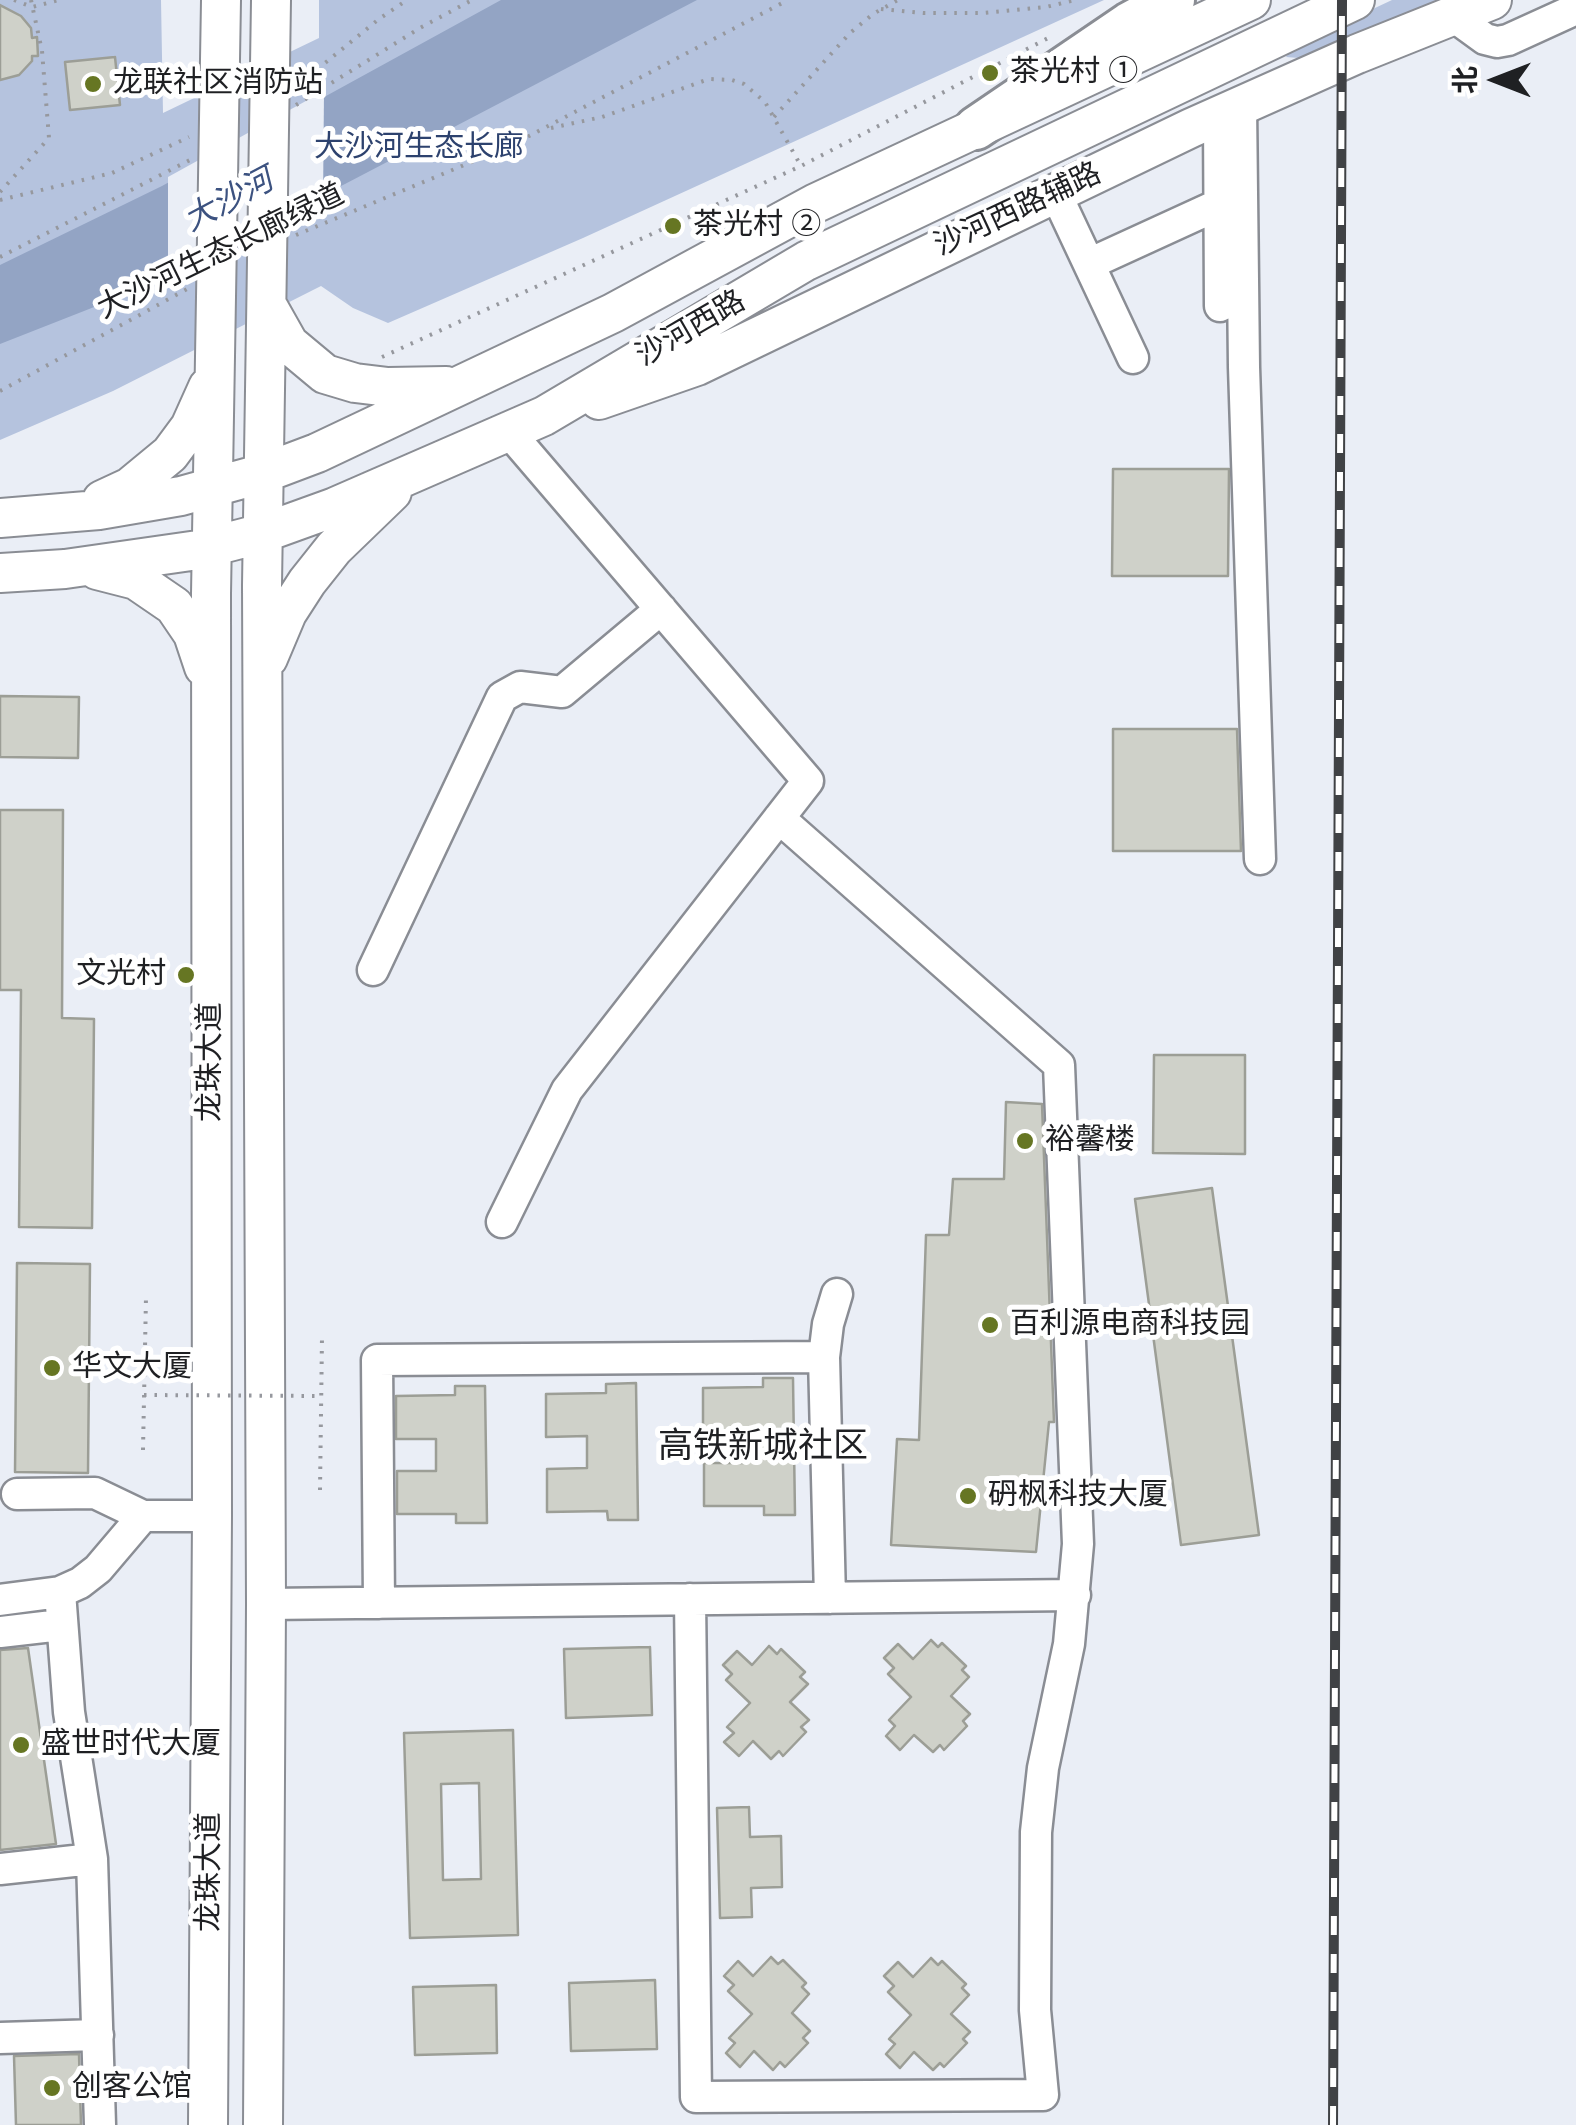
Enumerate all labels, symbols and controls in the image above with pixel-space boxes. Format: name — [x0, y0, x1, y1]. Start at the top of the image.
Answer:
north arrow — [1446, 30, 1546, 130]
place label: 茶光村 ① — [1010, 55, 1138, 91]
marker: 茶光村 ① — [979, 62, 1001, 84]
place label: 龙联社区消防站 — [113, 66, 323, 102]
text: 北 — [1450, 66, 1481, 94]
marker: 龙联社区消防站 — [82, 73, 104, 95]
park label: 大沙河生态长廊 — [314, 130, 524, 166]
street label: 沙河西路辅路 — [929, 156, 1107, 264]
water label: 大沙河 — [178, 162, 280, 240]
street label: 大沙河生态长廊绿道 — [92, 177, 350, 327]
place label: 茶光村 ② — [693, 208, 821, 244]
marker: 茶光村 ② — [662, 215, 684, 237]
street label: 沙河西路 — [630, 283, 752, 375]
place label: 文光村 — [76, 957, 166, 993]
marker: 文光村 — [175, 964, 197, 986]
street label: 龙珠大道 — [193, 1002, 229, 1122]
place label: 裕馨楼 — [1045, 1123, 1135, 1159]
marker: 裕馨楼 — [1014, 1130, 1036, 1152]
place label: 百利源电商科技园 — [1010, 1307, 1250, 1343]
marker: 百利源电商科技园 — [979, 1314, 1001, 1336]
place label: 华文大厦 — [72, 1350, 192, 1386]
marker: 华文大厦 — [41, 1357, 63, 1379]
district label: 高铁新城社区 — [658, 1426, 868, 1468]
place label: 砃枫科技大厦 — [988, 1478, 1168, 1514]
marker: 砃枫科技大厦 — [957, 1485, 979, 1507]
place label: 盛世时代大厦 — [41, 1727, 221, 1763]
marker: 盛世时代大厦 — [10, 1734, 32, 1756]
street label: 龙珠大道 — [192, 1812, 228, 1932]
place label: 创客公馆 — [72, 2070, 192, 2106]
marker: 创客公馆 — [41, 2077, 63, 2099]

